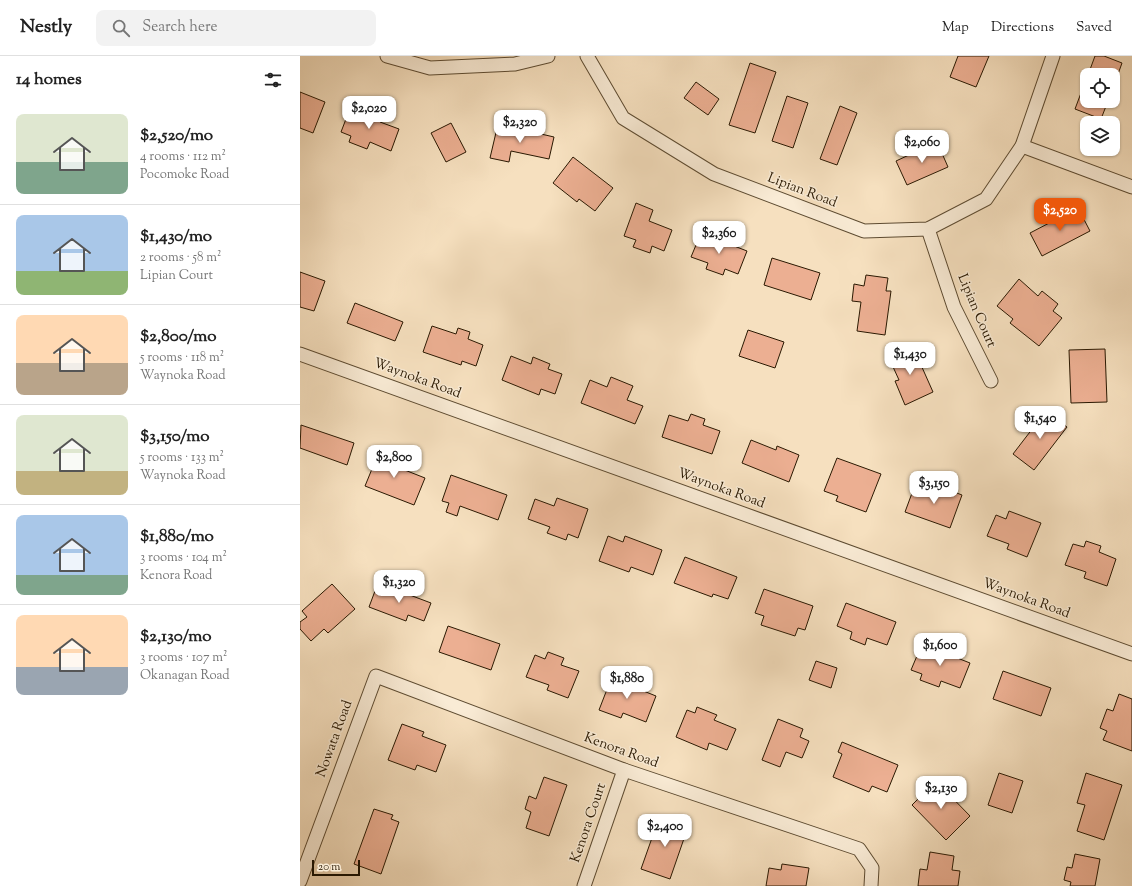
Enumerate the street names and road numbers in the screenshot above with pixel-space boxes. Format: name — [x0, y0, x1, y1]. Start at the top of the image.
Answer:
street label: Lipian Road — [764, 169, 840, 213]
street label: Lipian Court — [951, 271, 1001, 351]
street label: Waynoka Road — [370, 354, 464, 404]
street label: Waynoka Road — [674, 464, 768, 514]
street label: Waynoka Road — [979, 574, 1073, 624]
street label: Nowata Road — [312, 698, 358, 780]
street label: Kenora Road — [581, 728, 661, 774]
street label: Kenora Court — [566, 780, 612, 866]

